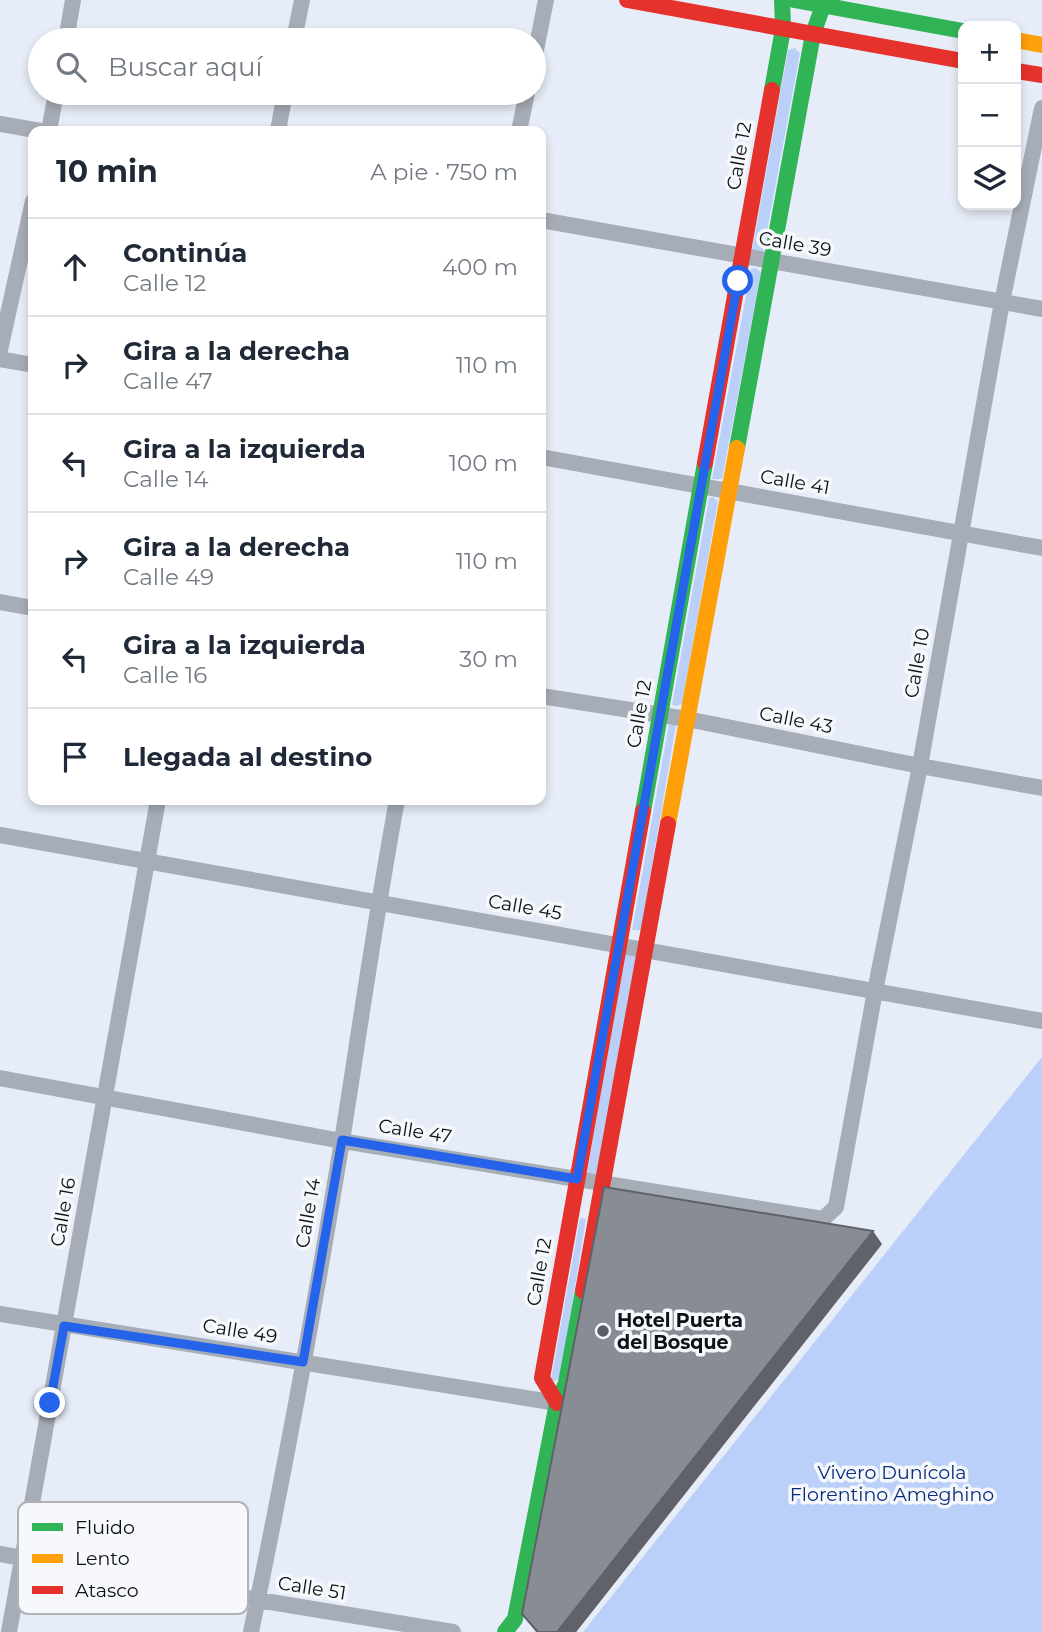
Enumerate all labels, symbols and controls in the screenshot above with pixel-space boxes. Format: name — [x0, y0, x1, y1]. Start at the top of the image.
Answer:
map controls — [958, 21, 1021, 210]
button: + — [958, 21, 1021, 84]
search box — [28, 28, 546, 105]
icon: search — [52, 48, 90, 86]
text: Buscar aquí — [108, 51, 262, 83]
button: − — [958, 84, 1021, 147]
street label: Calle 12 — [722, 120, 756, 192]
button: layers — [958, 147, 1021, 210]
text: 10 min — [56, 153, 158, 190]
text: A pie · 750 m — [370, 158, 518, 186]
street label: Calle 39 — [757, 226, 833, 262]
text: Continúa — [123, 237, 247, 269]
icon: ahead — [56, 248, 94, 286]
text: 400 m — [442, 253, 518, 281]
route start — [722, 265, 753, 296]
text: Calle 12 — [123, 269, 206, 297]
text: Gira a la derecha — [123, 335, 350, 367]
icon: right — [56, 346, 94, 384]
text: 110 m — [456, 351, 518, 379]
text: Calle 47 — [123, 367, 213, 395]
text: Gira a la izquierda — [123, 433, 366, 465]
icon: left — [56, 444, 94, 482]
text: 100 m — [449, 449, 518, 477]
text: Calle 14 — [123, 465, 209, 493]
street label: Calle 41 — [758, 465, 832, 499]
text: Gira a la derecha — [123, 531, 350, 563]
icon: right — [56, 542, 94, 580]
text: 110 m — [456, 547, 518, 575]
text: Calle 49 — [123, 563, 214, 591]
street label: Calle 10 — [900, 626, 934, 700]
text: Gira a la izquierda — [123, 629, 366, 661]
icon: left — [56, 640, 94, 678]
text: 30 m — [459, 645, 518, 673]
text: Calle 16 — [123, 661, 207, 689]
street label: Calle 12 — [622, 678, 656, 750]
street label: Calle 43 — [757, 702, 835, 738]
icon: arrive — [56, 738, 94, 776]
text: Llegada al destino — [123, 741, 372, 773]
street label: Calle 45 — [486, 889, 564, 925]
street label: Calle 47 — [377, 1114, 453, 1148]
street label: Calle 16 — [46, 1176, 80, 1248]
street label: Calle 14 — [291, 1176, 326, 1250]
street label: Calle 12 — [522, 1236, 556, 1308]
place label: Hotel Puerta del Bosque — [617, 1309, 743, 1354]
street label: Calle 49 — [201, 1314, 279, 1348]
marker: Hotel Puerta del Bosque — [595, 1323, 611, 1339]
route end — [34, 1387, 65, 1418]
park label: Vivero Dunícola Florentino Ameghino — [790, 1461, 994, 1506]
legend — [18, 1502, 248, 1614]
text: Fluido — [75, 1516, 135, 1539]
text: Lento — [75, 1547, 130, 1570]
street label: Calle 51 — [276, 1571, 348, 1605]
text: Atasco — [75, 1579, 139, 1602]

